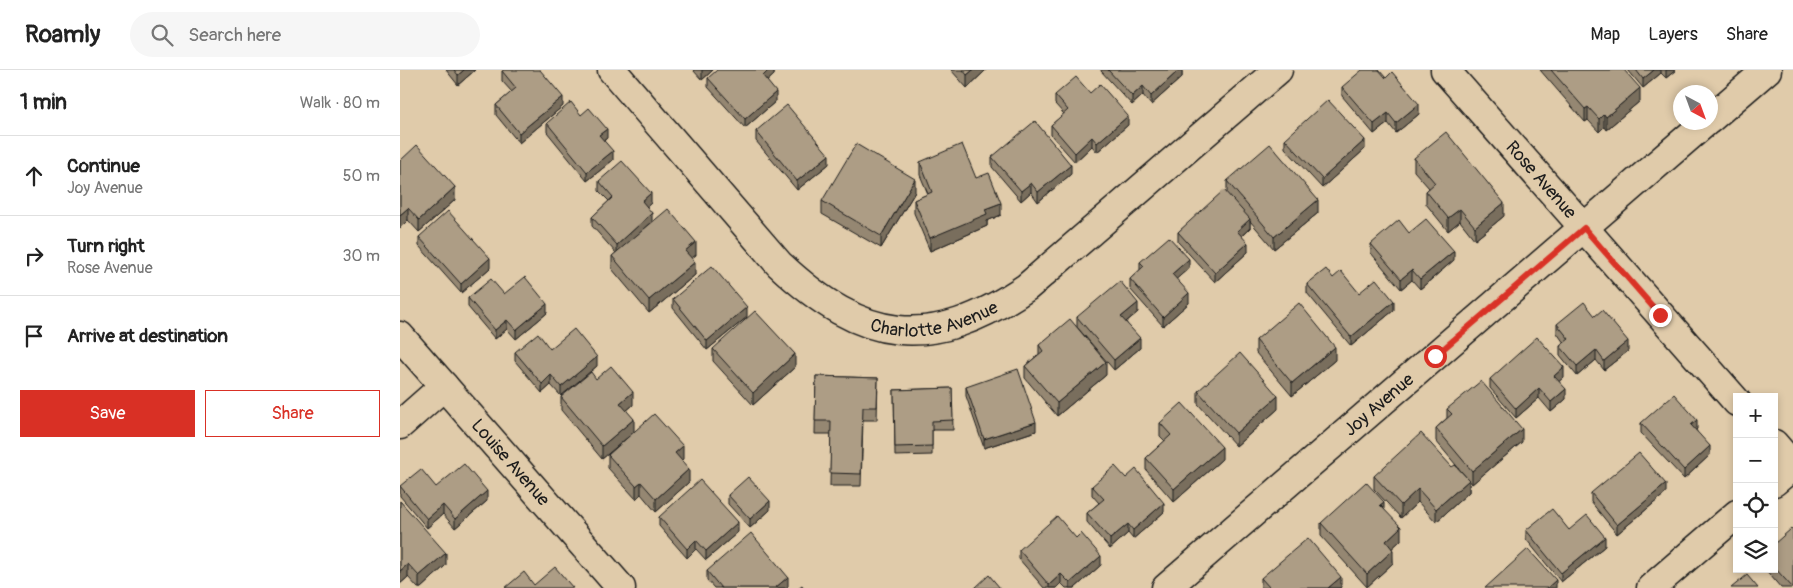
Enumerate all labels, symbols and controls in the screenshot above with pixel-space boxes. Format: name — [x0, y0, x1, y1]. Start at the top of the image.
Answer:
search box — [130, 12, 480, 57]
text: Roamly — [25, 20, 100, 49]
icon: search — [148, 21, 176, 49]
text: Search here — [188, 23, 281, 47]
text: Map — [1591, 23, 1620, 46]
text: Layers — [1648, 23, 1698, 46]
text: Share — [1726, 23, 1768, 46]
north arrow — [1673, 85, 1718, 130]
text: 1 min — [20, 89, 67, 116]
text: Walk · 80 m — [300, 93, 380, 113]
street label: Rose Avenue — [1501, 136, 1582, 224]
text: Continue — [67, 154, 140, 178]
icon: ahead — [20, 162, 48, 190]
text: 50 m — [343, 166, 380, 186]
text: Joy Avenue — [67, 178, 143, 198]
text: Turn right — [67, 234, 145, 258]
icon: right — [20, 242, 48, 270]
text: 30 m — [342, 246, 380, 266]
text: Rose Avenue — [67, 258, 153, 278]
street label: Charlotte Avenue — [868, 296, 1002, 343]
route end — [1649, 304, 1672, 327]
icon: arrive — [20, 322, 48, 350]
text: Arrive at destination — [67, 324, 228, 348]
route start — [1424, 345, 1447, 368]
street label: Joy Avenue — [1339, 368, 1419, 441]
button: Save — [20, 390, 195, 437]
button: Share — [205, 390, 380, 437]
map controls — [1733, 393, 1778, 573]
button: + — [1733, 393, 1778, 438]
street label: Louise Avenue — [466, 414, 555, 511]
button: − — [1733, 438, 1778, 483]
button: locate — [1733, 483, 1778, 528]
button: layers — [1733, 528, 1778, 573]

